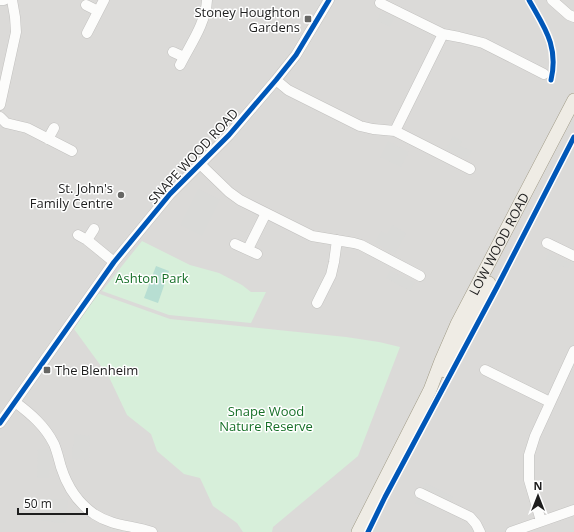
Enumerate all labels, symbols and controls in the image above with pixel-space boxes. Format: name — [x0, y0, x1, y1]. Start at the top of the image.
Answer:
place label: Stoney Houghton Gardens — [194, 3, 300, 36]
marker: Stoney Houghton Gardens — [303, 14, 313, 24]
street label: SNAPE WOOD ROAD — [144, 104, 242, 208]
place label: St. John's Family Centre — [30, 179, 113, 212]
street label: LOW WOOD ROAD — [465, 189, 533, 298]
marker: St. John's Family Centre — [116, 190, 126, 200]
park label: Ashton Park — [115, 269, 189, 287]
place label: The Blenheim — [55, 361, 138, 379]
marker: The Blenheim — [42, 365, 52, 375]
park label: Snape Wood Nature Reserve — [219, 402, 313, 435]
north arrow — [518, 476, 558, 516]
text: N — [534, 478, 542, 493]
scale bar — [18, 490, 87, 516]
text: 50 m — [24, 495, 52, 512]

